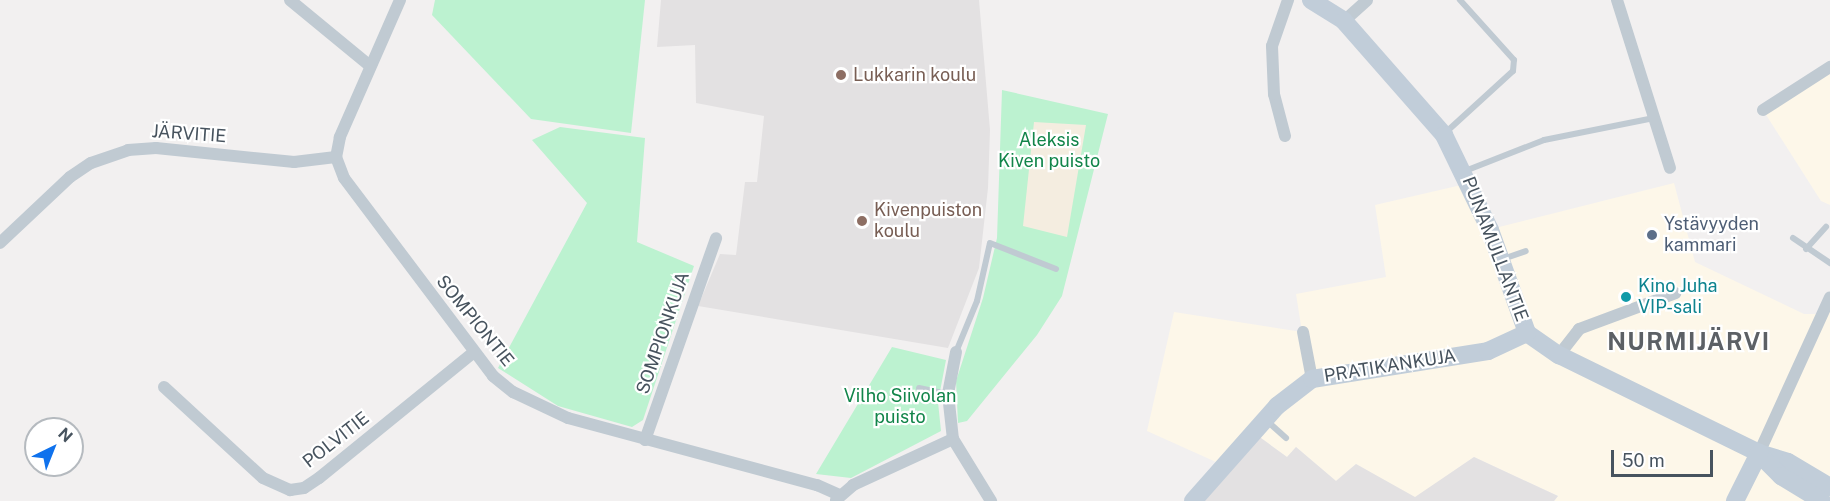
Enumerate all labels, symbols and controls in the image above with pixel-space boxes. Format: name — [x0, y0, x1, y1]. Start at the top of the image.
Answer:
place label: Lukkarin koulu — [853, 64, 976, 86]
marker: Lukkarin koulu — [834, 68, 848, 82]
street label: JÄRVITIE — [151, 121, 227, 147]
park label: Aleksis Kiven puisto — [998, 130, 1100, 172]
street label: PUNAMULLANTIE — [1457, 174, 1533, 324]
place label: Kivenpuiston koulu — [874, 200, 982, 242]
marker: Kivenpuiston koulu — [855, 214, 869, 228]
place label: Ystävyyden kammari — [1664, 214, 1759, 256]
marker: Ystävyyden kammari — [1645, 228, 1659, 242]
street label: SOMPIONKUJA — [632, 269, 694, 397]
street label: SOMPIONTIE — [432, 271, 518, 371]
place label: Kino Juha VIP-sali — [1638, 276, 1718, 318]
marker: Kino Juha VIP-sali — [1619, 290, 1633, 304]
district label: NURMIJÄRVI — [1607, 328, 1771, 356]
street label: PRATIKANKUJA — [1323, 345, 1457, 387]
park label: Vilho Siivolan puisto — [844, 386, 956, 428]
street label: POLVITIE — [299, 407, 373, 473]
north arrow — [24, 417, 84, 477]
text: N — [54, 424, 76, 446]
scale bar — [1614, 438, 1716, 476]
text: 50 m — [1622, 450, 1665, 471]

